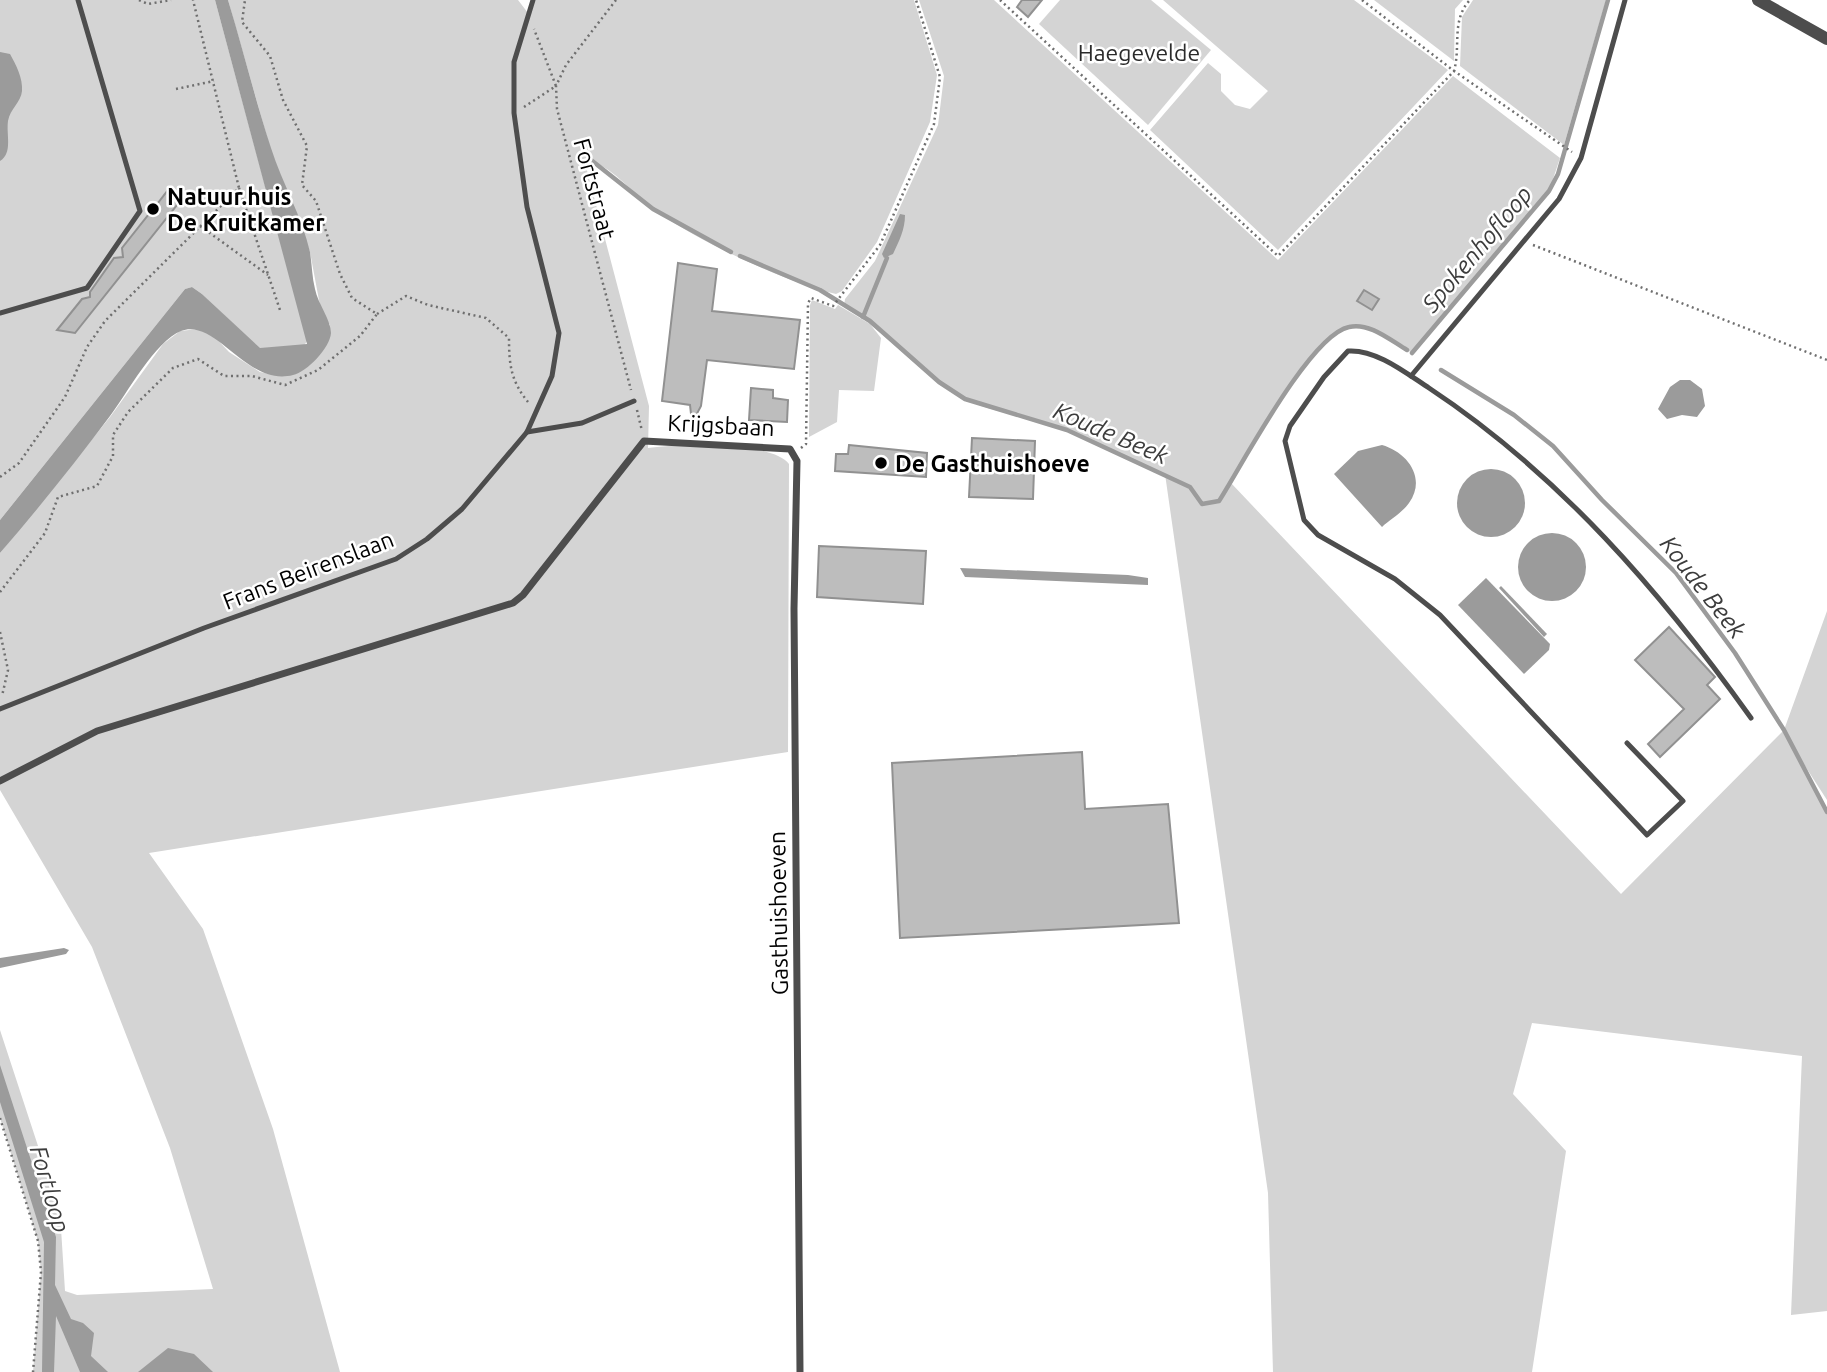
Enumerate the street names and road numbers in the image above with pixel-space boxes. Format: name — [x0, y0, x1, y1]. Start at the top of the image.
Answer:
street label: Fortstraat — [570, 136, 620, 242]
street label: Krijgsbaan — [667, 410, 775, 440]
street label: Frans Beirenslaan — [219, 526, 397, 614]
street label: Gasthuishoeven — [764, 831, 792, 995]

